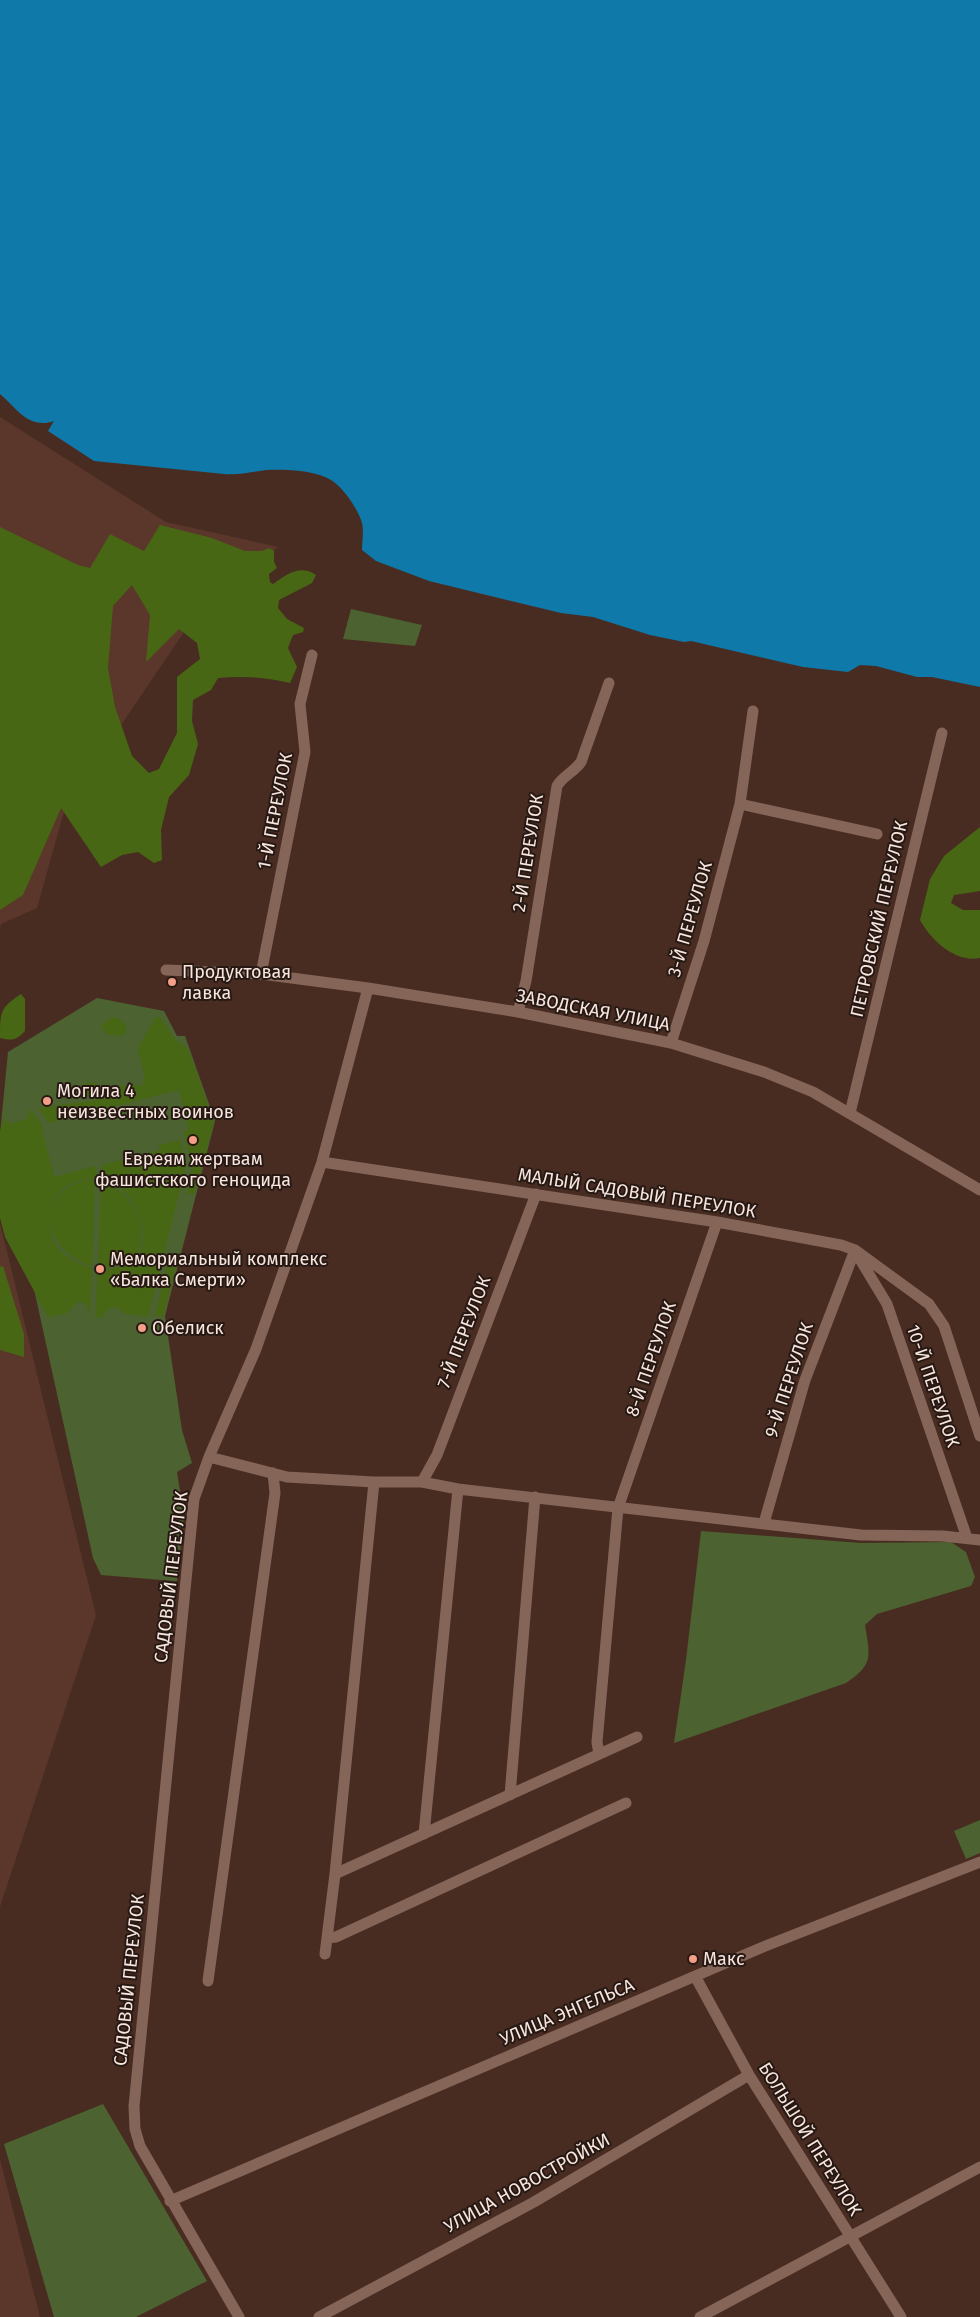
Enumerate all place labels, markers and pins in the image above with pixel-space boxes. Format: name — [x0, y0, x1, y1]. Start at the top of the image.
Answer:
place label: Продуктовая лавка — [182, 961, 291, 1004]
marker: Продуктовая лавка — [166, 976, 178, 988]
place label: Могила 4 неизвестных воинов — [57, 1080, 234, 1123]
marker: Могила 4 неизвестных воинов — [41, 1095, 53, 1107]
marker: Евреям жертвам фашистского геноцида — [187, 1134, 199, 1146]
place label: Евреям жертвам фашистского геноцида — [95, 1148, 291, 1191]
place label: Мемориальный комплекс «Балка Смерти» — [110, 1248, 328, 1291]
marker: Мемориальный комплекс «Балка Смерти» — [94, 1263, 106, 1275]
place label: Обелиск — [152, 1317, 224, 1339]
marker: Обелиск — [136, 1322, 148, 1334]
place label: Макс — [703, 1948, 745, 1970]
marker: Макс — [687, 1953, 699, 1965]

